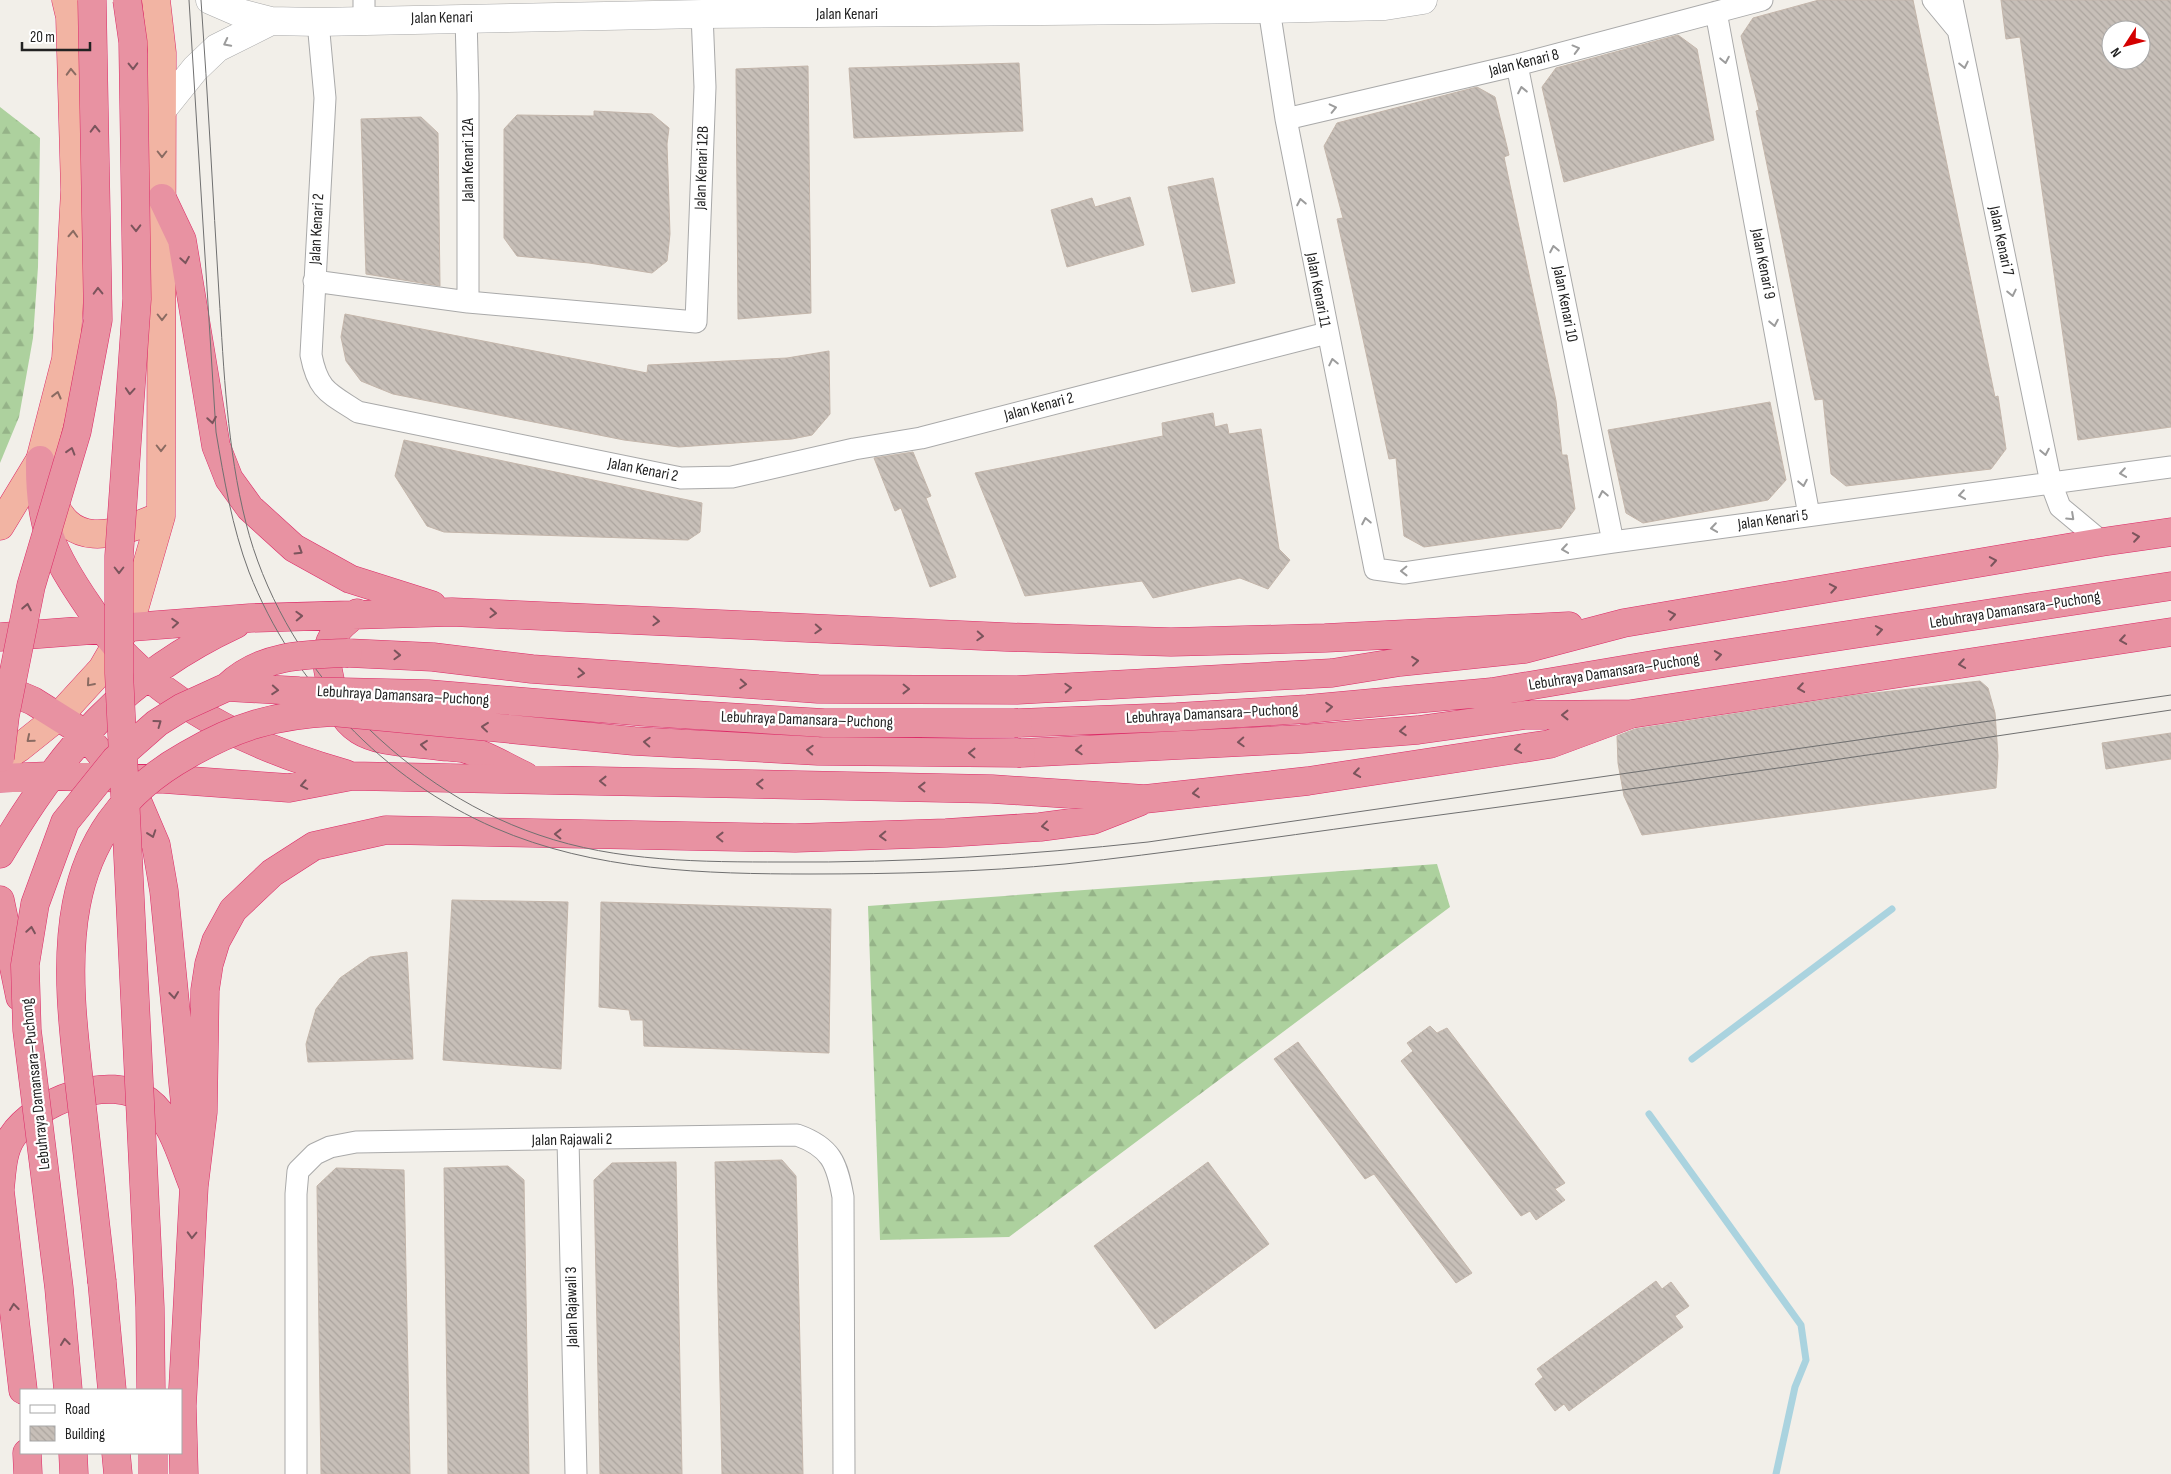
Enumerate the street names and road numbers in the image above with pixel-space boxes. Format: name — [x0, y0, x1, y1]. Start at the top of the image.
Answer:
street label: Jalan Kenari — [815, 5, 878, 24]
street label: Jalan Kenari — [410, 8, 473, 28]
street label: Jalan Kenari 8 — [1486, 45, 1561, 81]
street label: Jalan Kenari 12A — [459, 118, 478, 203]
street label: Jalan Kenari 12B — [691, 126, 713, 211]
street label: Jalan Kenari 2 — [306, 193, 328, 266]
street label: Jalan Kenari 7 — [1984, 203, 2018, 278]
street label: Jalan Kenari 9 — [1747, 226, 1779, 301]
street label: Jalan Kenari 11 — [1301, 250, 1335, 329]
street label: Jalan Kenari 10 — [1548, 263, 1582, 344]
street label: Jalan Kenari 2 — [1001, 389, 1076, 426]
street label: Jalan Kenari 2 — [605, 454, 680, 486]
street label: Jalan Kenari 5 — [1736, 506, 1809, 534]
street label: Lebuhraya Damansara–Puchong — [1928, 587, 2102, 633]
street label: Lebuhraya Damansara–Puchong — [1527, 649, 1701, 695]
street label: Lebuhraya Damansara–Puchong — [316, 682, 490, 710]
street label: Lebuhraya Damansara–Puchong — [1125, 700, 1299, 728]
street label: Lebuhraya Damansara–Puchong — [721, 707, 893, 733]
street label: Lebuhraya Damansara–Puchong — [18, 997, 54, 1171]
street label: Jalan Rajawali 2 — [531, 1130, 612, 1150]
street label: Jalan Rajawali 3 — [562, 1266, 582, 1349]

